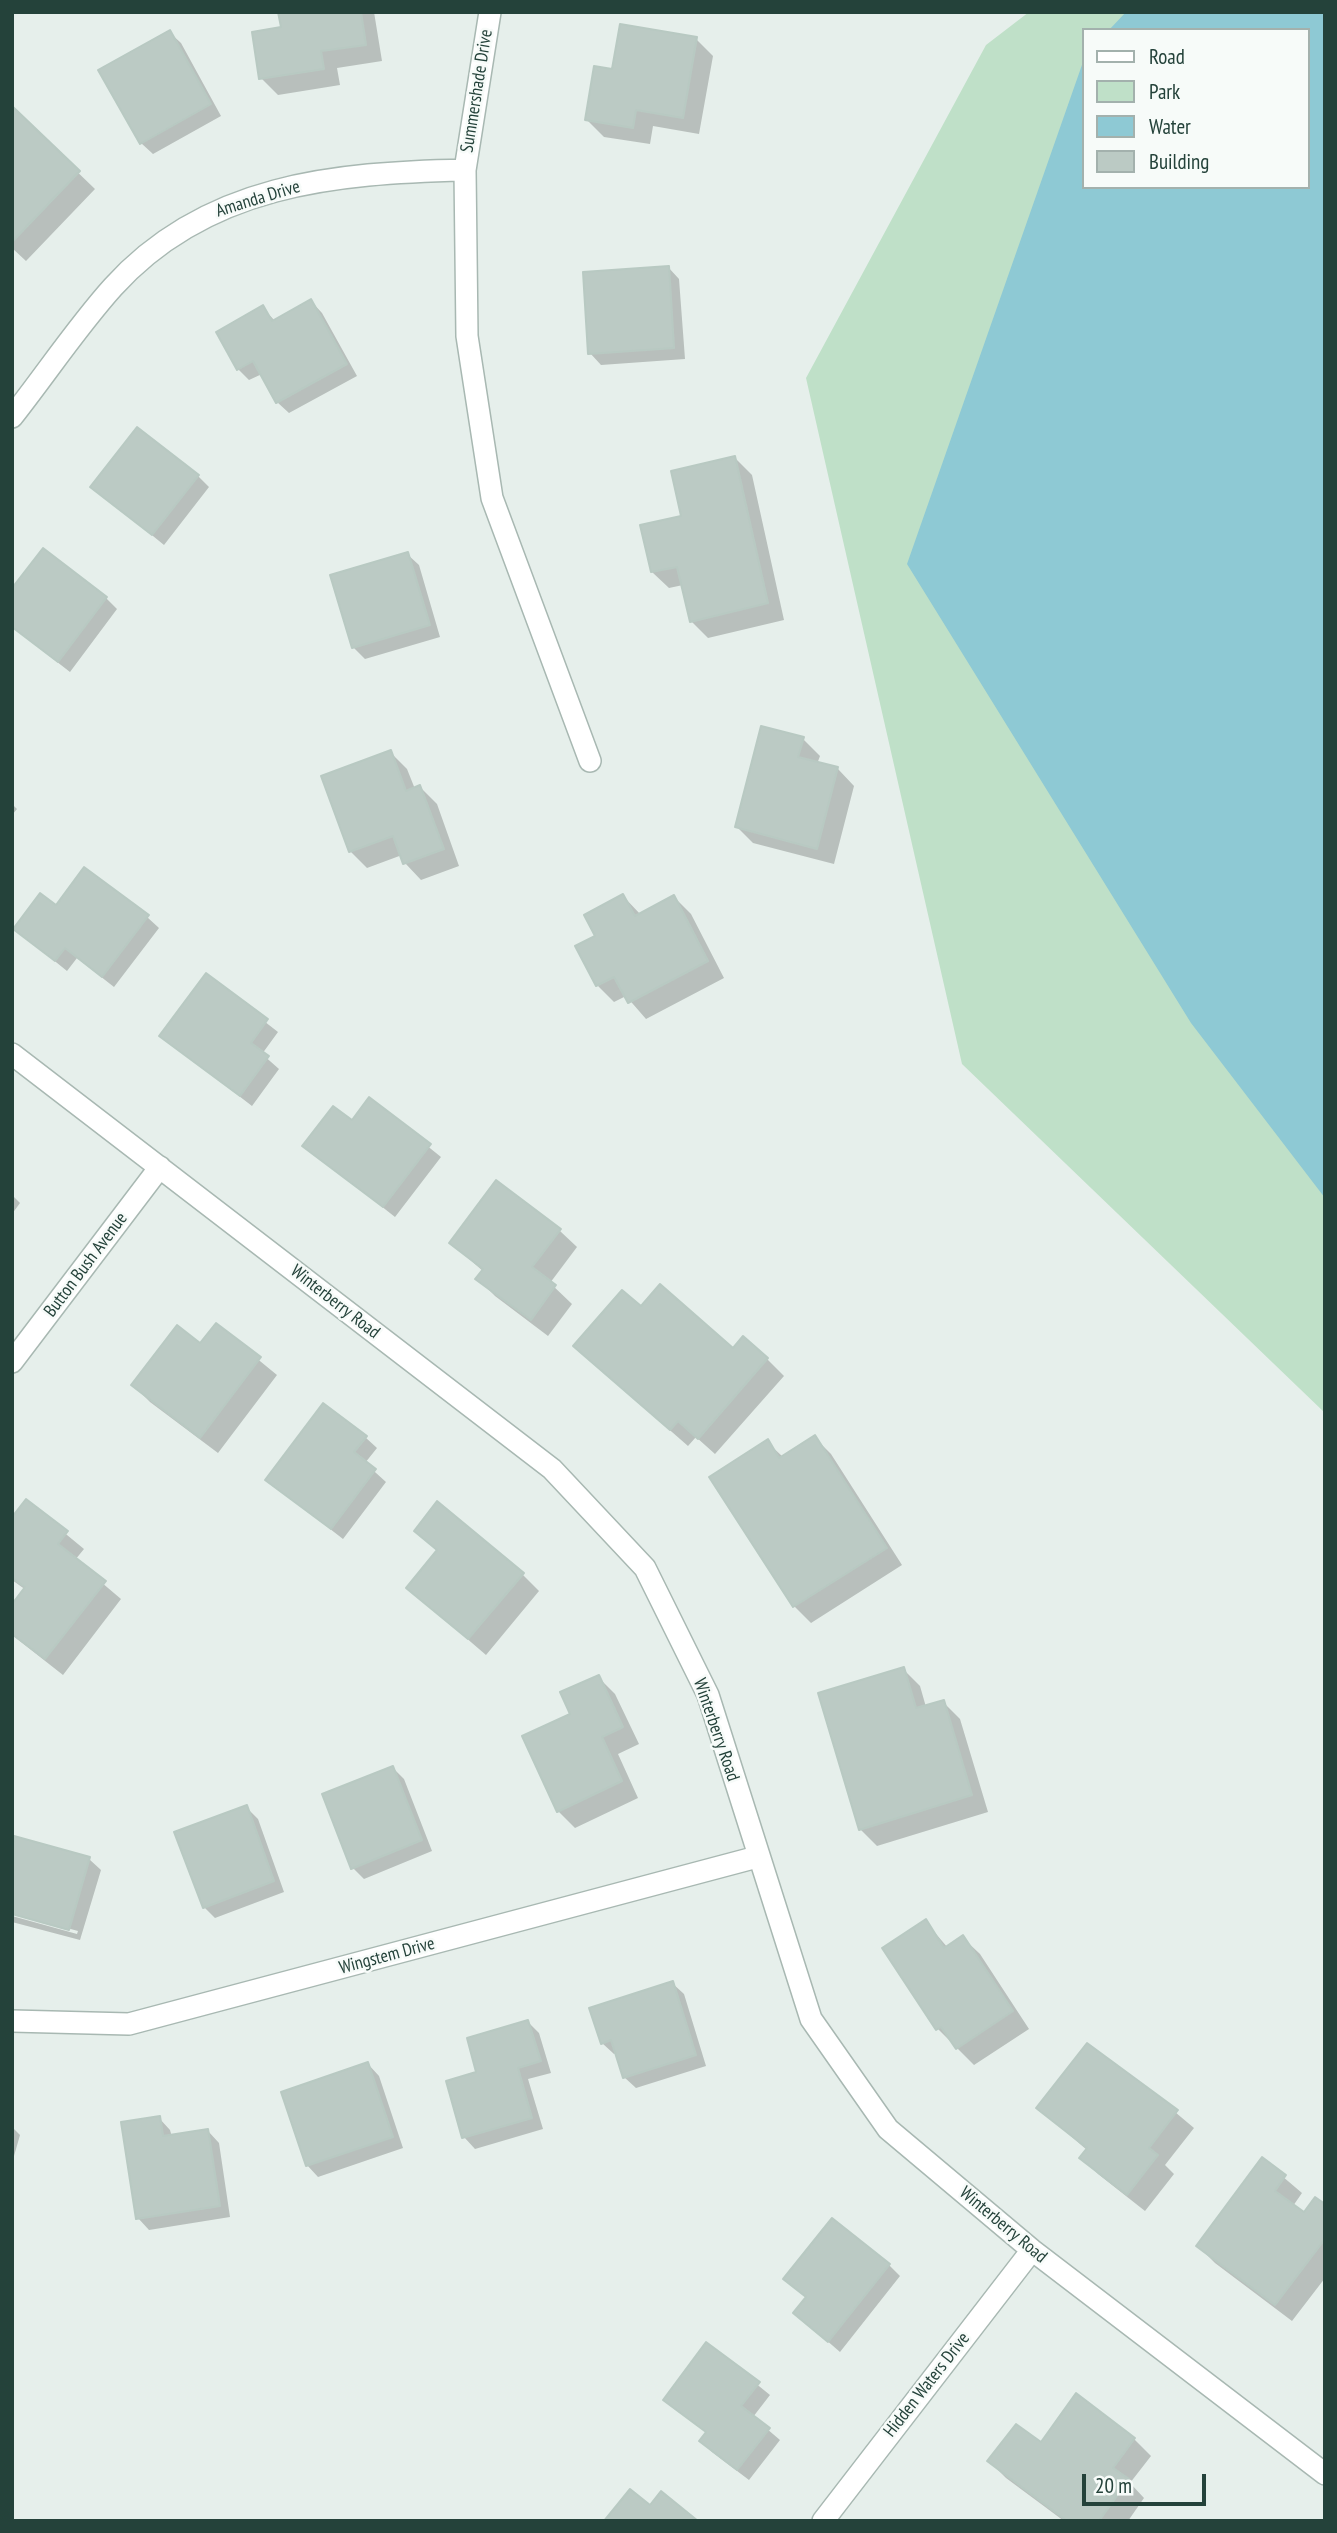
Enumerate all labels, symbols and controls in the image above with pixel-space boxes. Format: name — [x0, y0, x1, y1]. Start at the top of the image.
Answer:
street label: Summershade Drive — [457, 28, 497, 154]
legend — [1082, 28, 1309, 189]
text: Road — [1149, 43, 1185, 70]
text: Park — [1149, 78, 1180, 105]
text: Water — [1149, 113, 1191, 140]
text: Building — [1149, 148, 1209, 175]
street label: Amanda Drive — [213, 176, 303, 222]
street label: Button Bush Avenue — [40, 1209, 132, 1321]
street label: Winterberry Road — [286, 1260, 384, 1344]
street label: Winterberry Road — [688, 1676, 744, 1784]
street label: Wingstem Drive — [337, 1933, 437, 1979]
street label: Winterberry Road — [955, 2182, 1051, 2268]
street label: Hidden Waters Drive — [879, 2328, 975, 2442]
scale bar — [1085, 2460, 1209, 2504]
text: 20 m — [1095, 2472, 1132, 2499]

